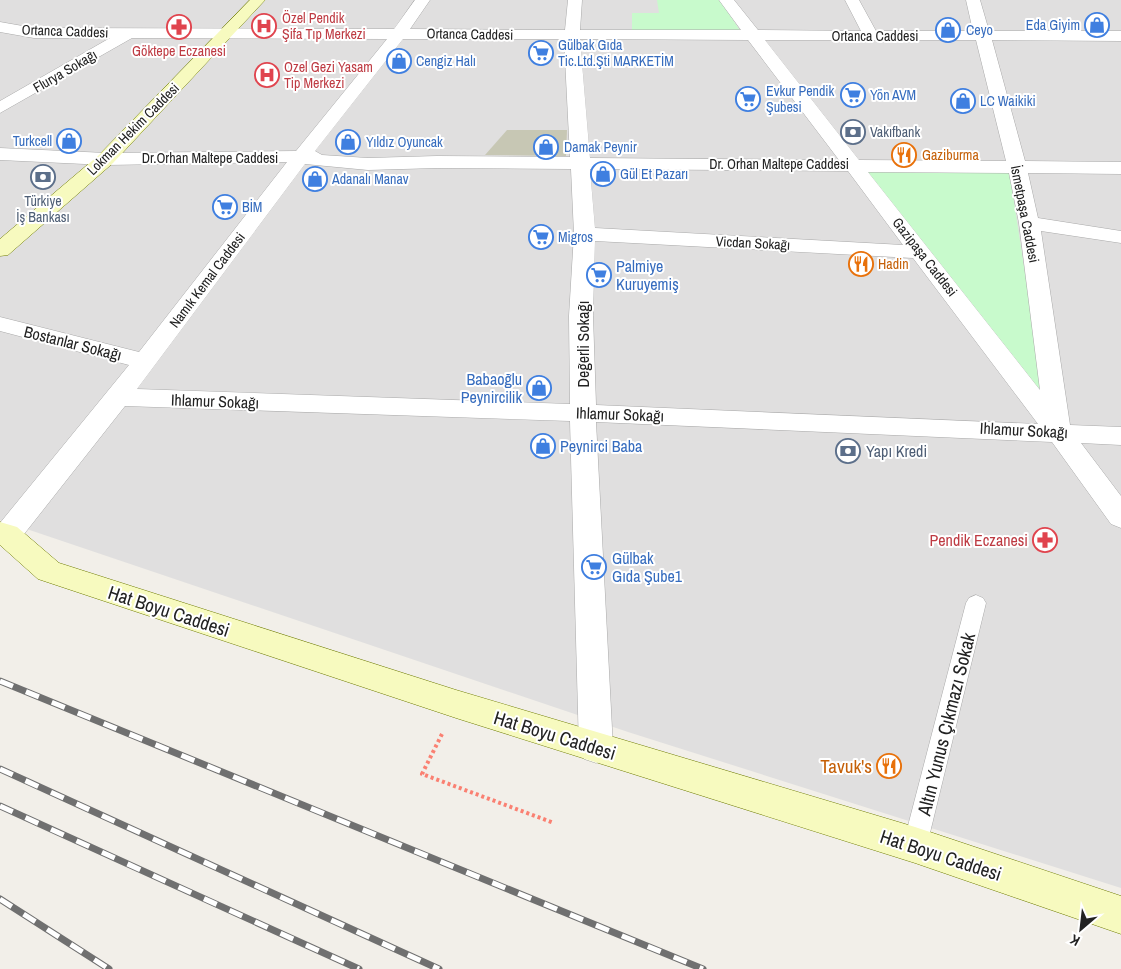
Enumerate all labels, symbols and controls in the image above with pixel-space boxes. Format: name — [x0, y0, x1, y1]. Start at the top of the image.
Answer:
place label: Özel Pendik Şifa Tıp Merkezi — [282, 9, 366, 43]
shop icon: Eda Giyim — [1084, 12, 1110, 38]
hospital icon: Özel Pendik Şifa Tıp Merkezi — [251, 13, 277, 39]
pharmacy icon: Göktepe Eczanesi — [166, 14, 192, 40]
place label: Eda Giyim — [1026, 16, 1080, 34]
shop icon: Ceyo — [935, 17, 961, 43]
street label: Ortanca Caddesi — [21, 20, 109, 42]
place label: Ceyo — [966, 21, 993, 39]
street label: Ortanca Caddesi — [426, 24, 514, 44]
street label: Ortanca Caddesi — [832, 27, 918, 45]
place label: Gülbak Gıda Tic.Ltd.Şti MARKETİM — [558, 36, 674, 70]
supermarket icon: Gülbak Gıda Tic.Ltd.Şti MARKETİM — [528, 40, 554, 66]
place label: Göktepe Eczanesi — [132, 42, 226, 60]
street label: Flurya Sokağı — [30, 45, 100, 97]
shop icon: Cengiz Halı — [386, 48, 412, 74]
place label: Cengiz Halı — [416, 52, 476, 70]
place label: Ozel Gezi Yasam Tip Merkezi — [284, 58, 373, 92]
hospital icon: Ozel Gezi Yasam Tip Merkezi — [254, 62, 280, 88]
street label: Lokman Hekim Caddesi — [83, 79, 183, 179]
place label: Evkur Pendik Şubesi — [766, 82, 835, 116]
supermarket icon: Yön AVM — [840, 82, 866, 108]
supermarket icon: Evkur Pendik Şubesi — [735, 86, 761, 112]
place label: Yön AVM — [870, 86, 916, 104]
shop icon: LC Waikiki — [950, 88, 976, 114]
place label: LC Waikiki — [980, 92, 1036, 110]
bank icon: Vakıfbank — [840, 119, 866, 145]
place label: Vakıfbank — [870, 123, 920, 141]
shop icon: Turkcell — [56, 128, 82, 154]
shop icon: Yıldız Oyuncak — [335, 129, 361, 155]
place label: Turkcell — [13, 132, 52, 150]
place label: Yıldız Oyuncak — [366, 133, 443, 151]
shop icon: Damak Peynir — [533, 134, 559, 160]
place label: Damak Peynir — [564, 138, 637, 156]
restaurant icon: Gaziburma — [891, 142, 917, 168]
place label: Gaziburma — [922, 146, 979, 164]
street label: Dr.Orhan Maltepe Caddesi — [142, 149, 278, 167]
street label: Dr. Orhan Maltepe Caddesi — [709, 155, 849, 173]
shop icon: Gül Et Pazarı — [590, 161, 616, 187]
bank icon: Türkiye İş Bankası — [30, 164, 56, 190]
street label: İsmetpaşa Caddesi — [1007, 164, 1043, 264]
place label: Gül Et Pazarı — [620, 165, 688, 183]
shop icon: Adanalı Manav — [302, 166, 328, 192]
place label: Adanalı Manav — [331, 170, 409, 188]
place label: Türkiye İş Bankası — [16, 192, 70, 226]
supermarket icon: BİM — [212, 194, 238, 220]
place label: BİM — [242, 198, 262, 216]
street label: Gazipaşa Caddesi — [889, 214, 961, 300]
supermarket icon: Migros — [528, 224, 554, 250]
place label: Migros — [558, 228, 593, 246]
street label: Namık Kemal Caddesi — [165, 229, 249, 331]
street label: Vicdan Sokağı — [715, 232, 791, 254]
restaurant icon: Hadin — [848, 251, 874, 277]
place label: Palmiye Kuruyemiş — [616, 255, 679, 295]
place label: Hadin — [878, 255, 909, 273]
supermarket icon: Palmiye Kuruyemiş — [586, 262, 612, 288]
street label: Değerli Sokağı — [572, 301, 594, 387]
street label: Bostanlar Sokağı — [22, 320, 124, 366]
place label: Babaoğlu Peynircilik — [461, 368, 522, 408]
shop icon: Babaoğlu Peynircilik — [526, 375, 552, 401]
street label: Ihlamur Sokağı — [171, 388, 259, 414]
street label: Ihlamur Sokağı — [576, 401, 664, 427]
street label: Ihlamur Sokağı — [979, 417, 1069, 443]
shop icon: Peynirci Baba — [530, 433, 556, 459]
place label: Peynirci Baba — [560, 435, 643, 457]
bank icon: Yapı Kredi — [835, 438, 861, 464]
place label: Yapı Kredi — [866, 440, 927, 462]
pharmacy icon: Pendik Eczanesi — [1032, 527, 1058, 553]
place label: Pendik Eczanesi — [930, 529, 1028, 551]
place label: Gülbak Gıda Şube1 — [612, 547, 683, 587]
supermarket icon: Gülbak Gıda Şube1 — [581, 554, 607, 580]
street label: Hat Boyu Caddesi — [105, 579, 233, 643]
street label: Altın Yunus Çıkmazı Sokak — [910, 630, 981, 819]
street label: Hat Boyu Caddesi — [491, 704, 619, 766]
place label: Tavuk's — [820, 753, 872, 779]
restaurant icon: Tavuk's — [876, 753, 902, 779]
street label: Hat Boyu Caddesi — [877, 823, 1005, 887]
north arrow — [1056, 904, 1106, 954]
text: K — [1066, 930, 1083, 950]

